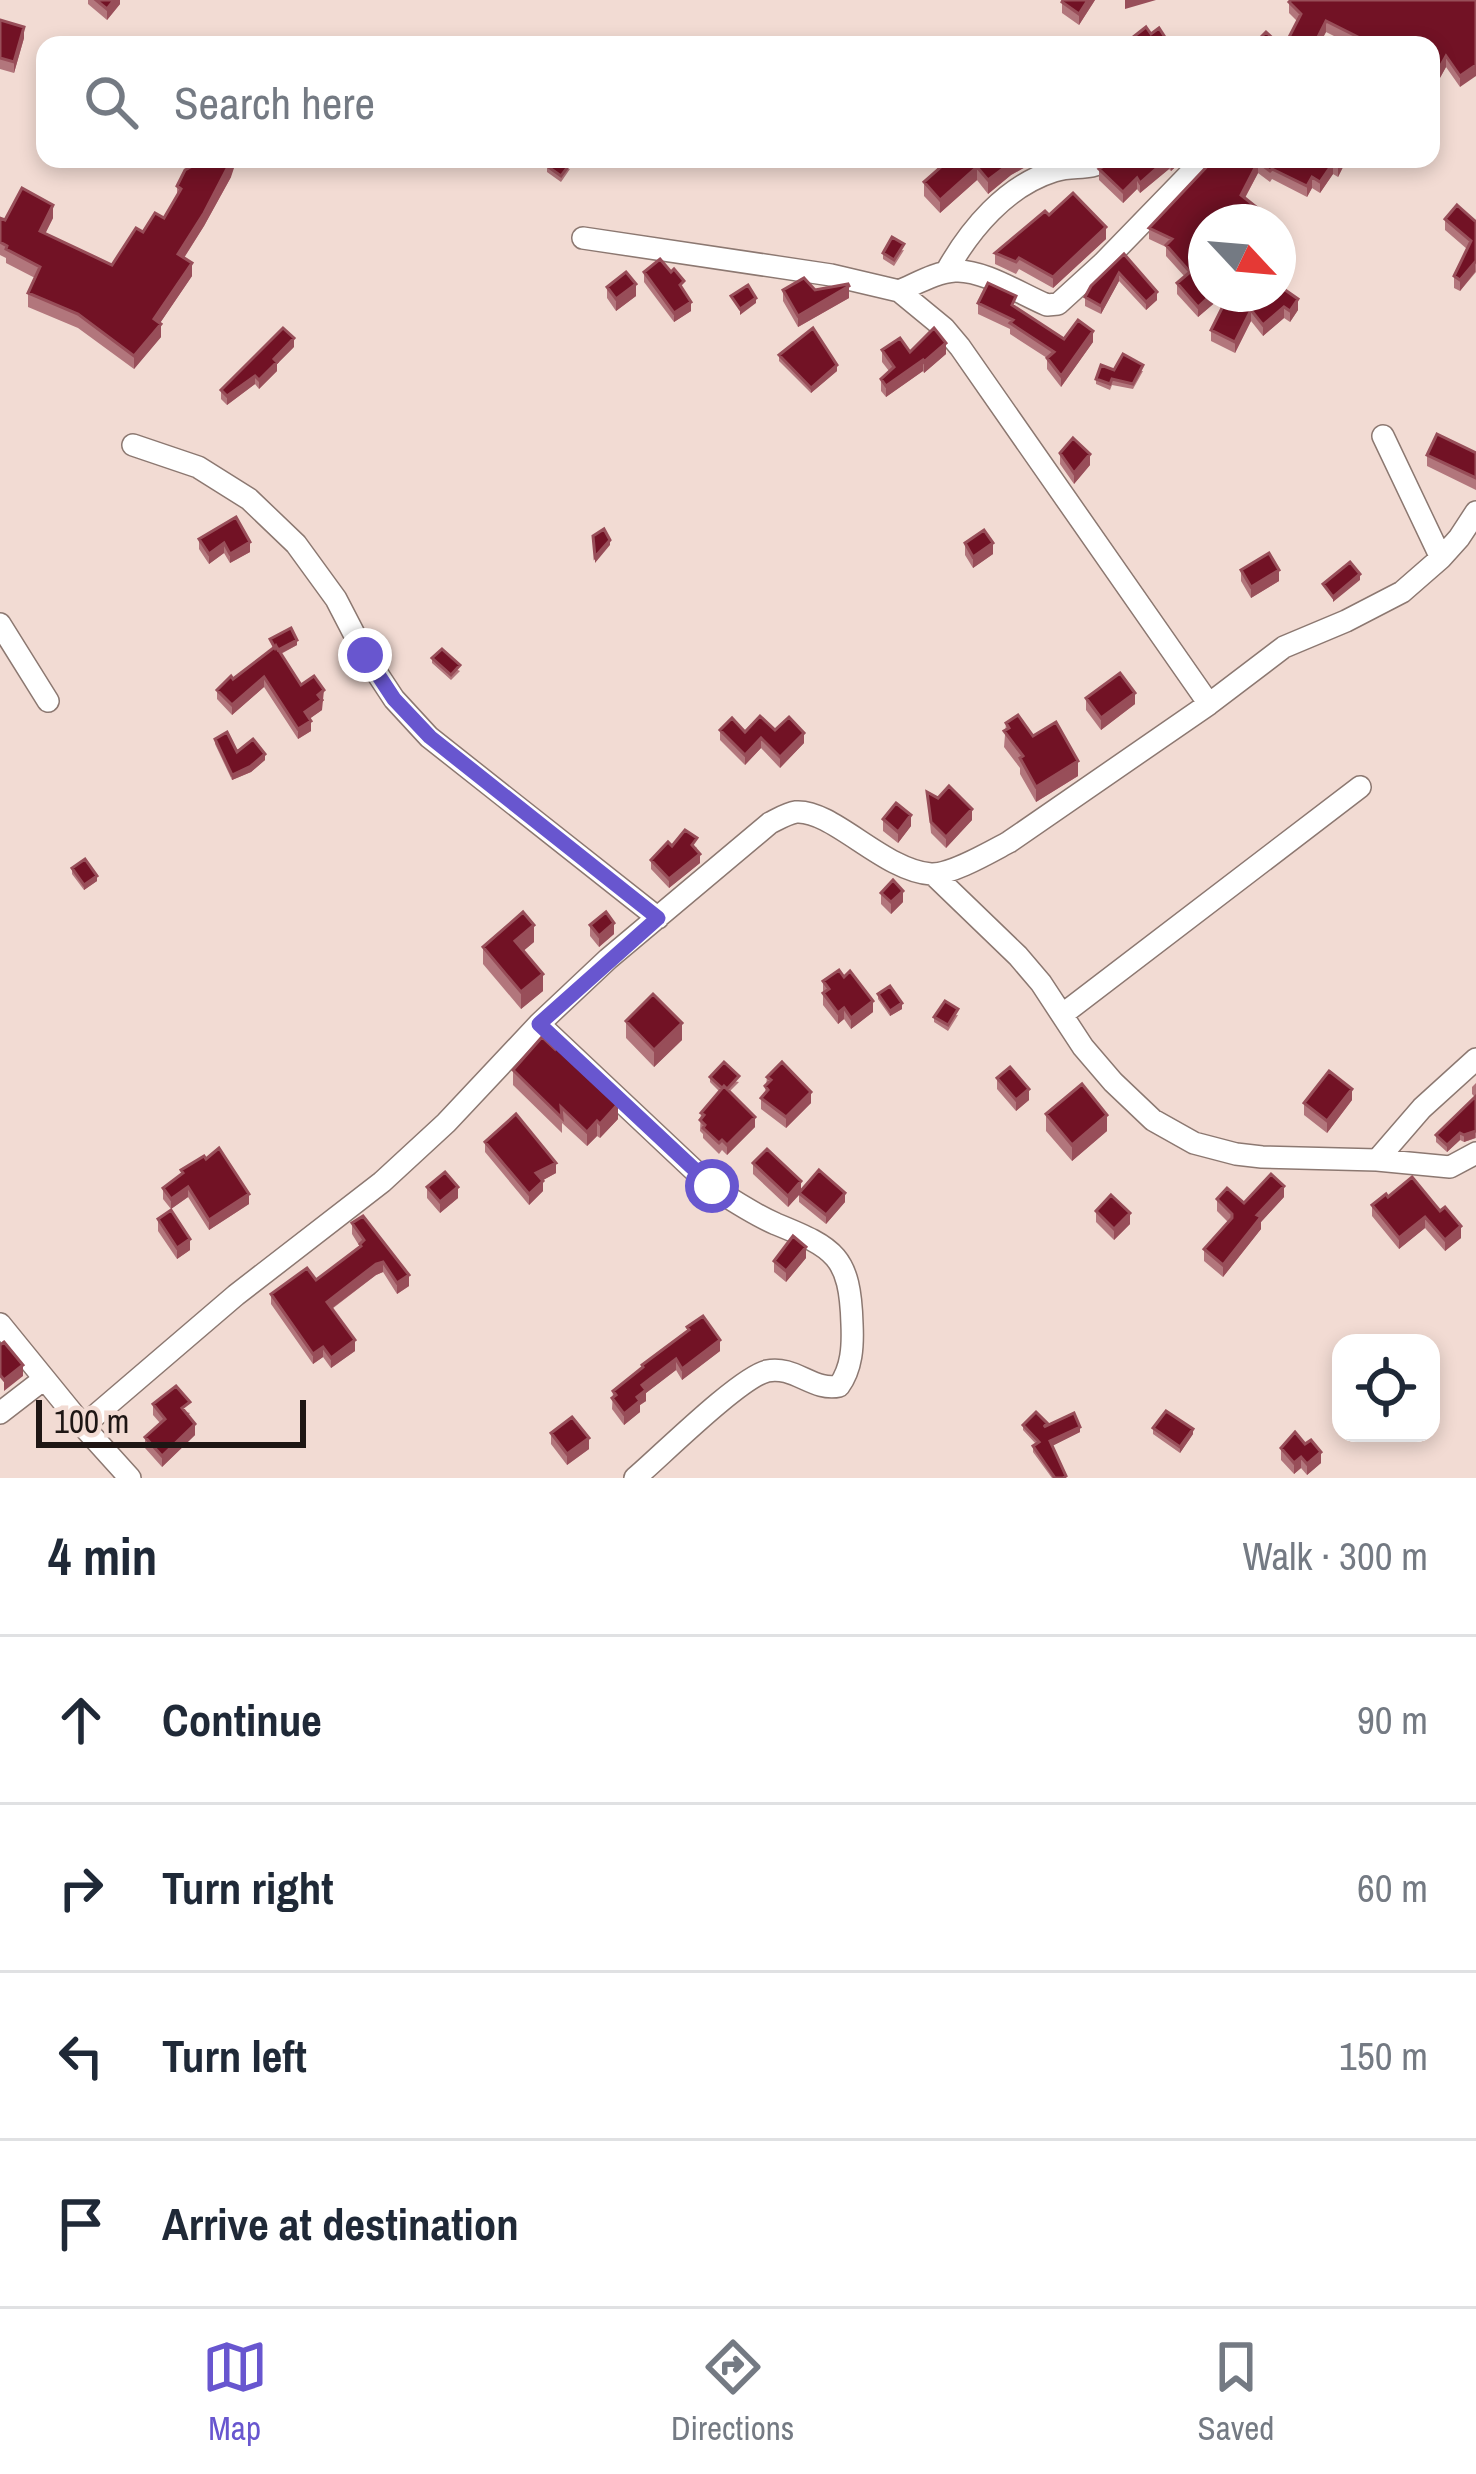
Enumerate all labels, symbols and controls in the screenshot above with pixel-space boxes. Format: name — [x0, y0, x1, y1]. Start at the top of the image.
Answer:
search box — [36, 36, 1440, 168]
icon: search — [78, 69, 144, 135]
text: Search here — [174, 72, 375, 133]
north arrow — [1188, 204, 1296, 312]
route end — [338, 628, 392, 682]
route start — [685, 1159, 739, 1213]
map controls — [1332, 1334, 1440, 1442]
button: locate — [1332, 1334, 1440, 1442]
scale bar — [36, 1394, 306, 1447]
text: 100 m — [54, 1399, 129, 1443]
text: 4 min — [48, 1522, 157, 1591]
text: Walk · 300 m — [1243, 1530, 1428, 1582]
icon: ahead — [48, 1687, 114, 1753]
text: Continue — [162, 1689, 322, 1750]
text: 90 m — [1357, 1694, 1428, 1746]
icon: right — [48, 1855, 114, 1921]
text: Turn right — [162, 1857, 334, 1918]
text: 60 m — [1357, 1862, 1428, 1914]
icon: left — [48, 2023, 114, 2089]
text: Turn left — [162, 2025, 307, 2086]
text: 150 m — [1339, 2030, 1428, 2082]
icon: arrive — [48, 2191, 114, 2257]
text: Arrive at destination — [162, 2193, 519, 2254]
tab: Map — [202, 2334, 268, 2450]
tab: Directions — [671, 2334, 794, 2450]
tab: Saved — [1198, 2334, 1274, 2450]

